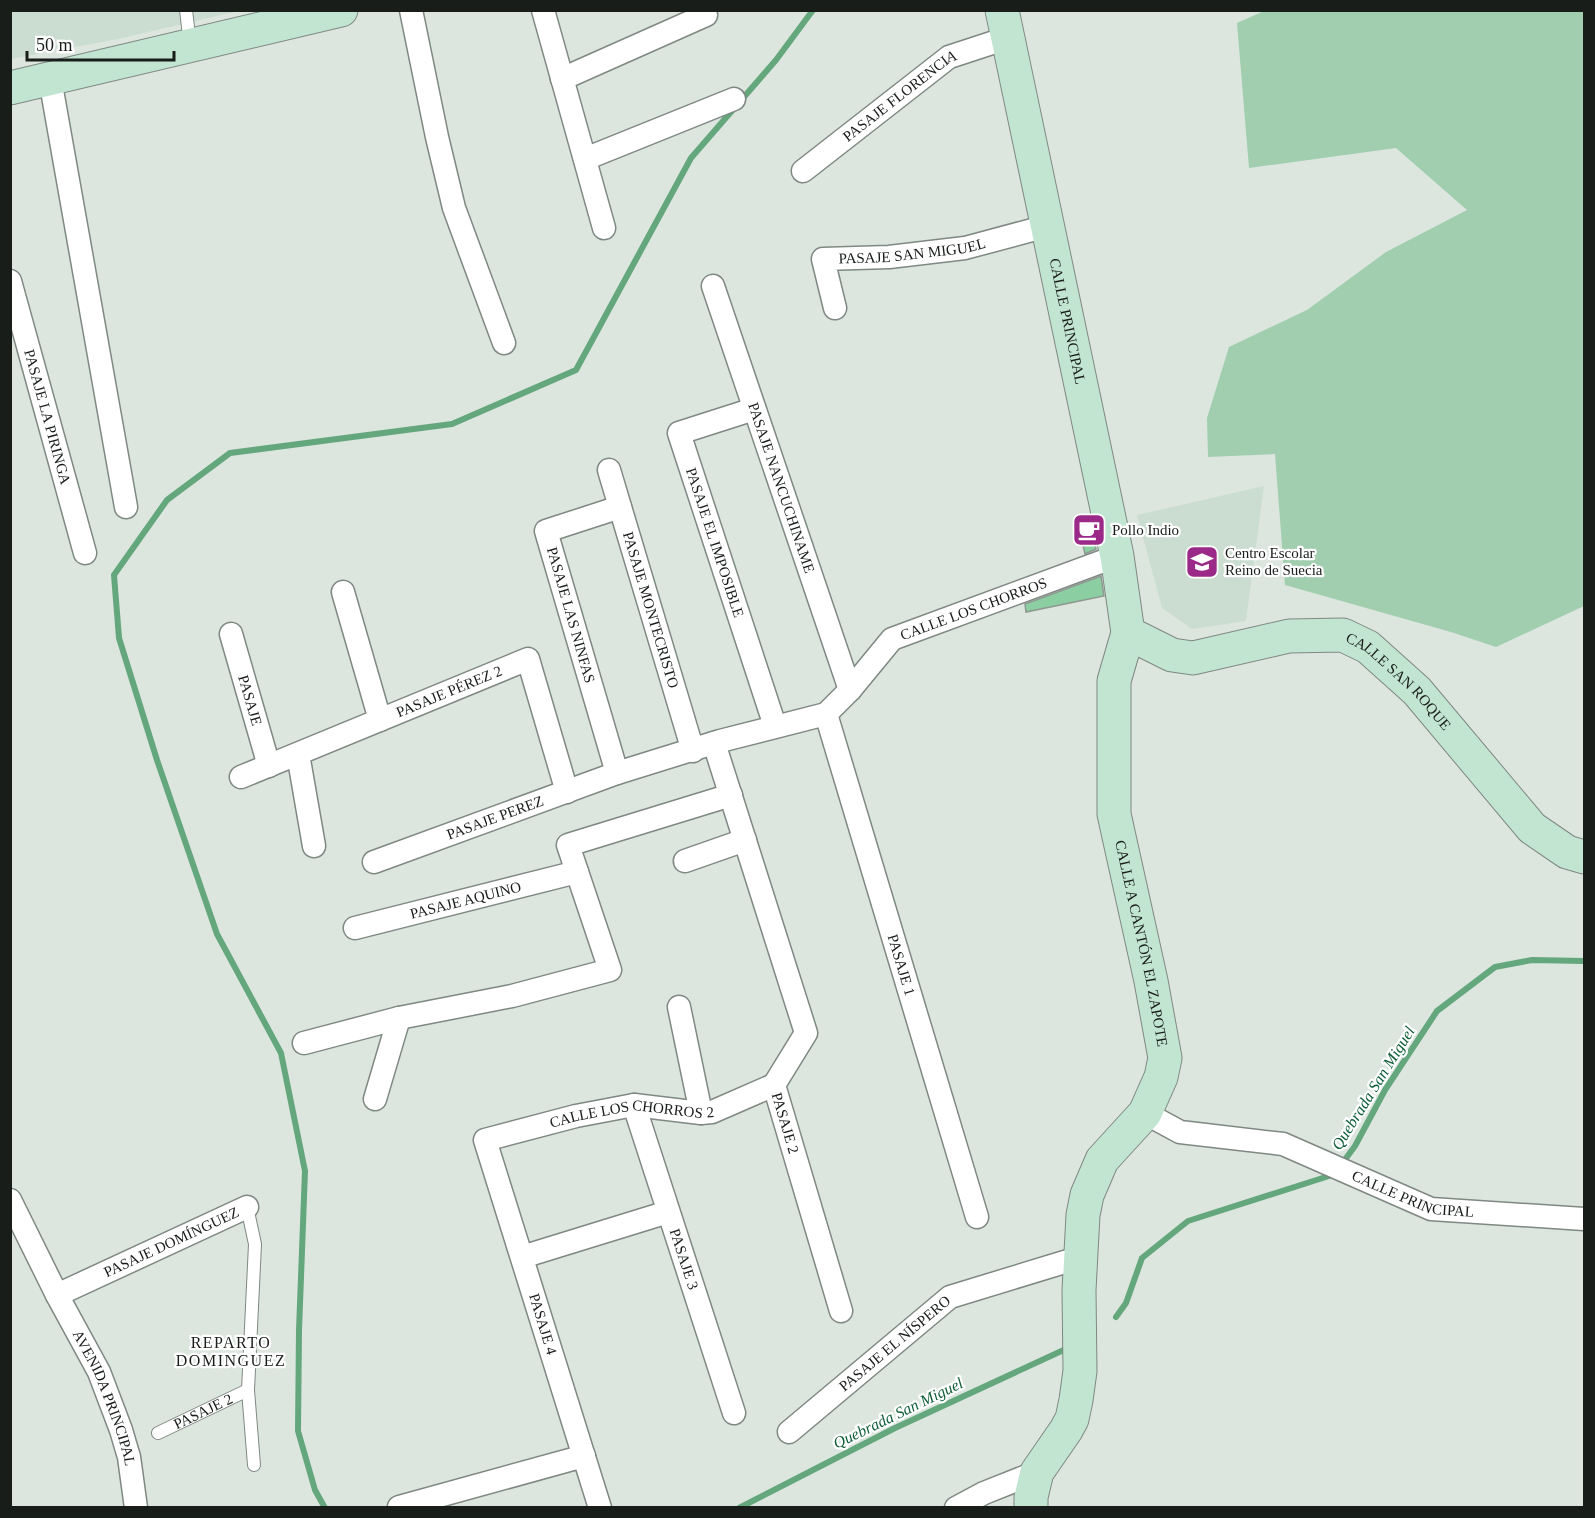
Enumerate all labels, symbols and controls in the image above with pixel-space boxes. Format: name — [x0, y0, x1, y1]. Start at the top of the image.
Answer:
scale bar — [27, 24, 174, 62]
text: 50 m — [36, 35, 73, 55]
street label: PASAJE FLORENCIA — [840, 47, 959, 145]
street label: PASAJE SAN MIGUEL — [838, 235, 987, 267]
street label: CALLE PRINCIPAL — [1046, 257, 1089, 386]
street label: PASAJE LA PIRINGA — [21, 348, 74, 486]
street label: PASAJE NANCUCHINAME — [745, 400, 818, 575]
street label: PASAJE EL IMPOSIBLE — [683, 466, 747, 619]
cafe icon: Pollo Indio — [1071, 512, 1107, 548]
place label: Pollo Indio — [1112, 522, 1179, 538]
street label: PASAJE MONTECRISTO — [620, 530, 682, 690]
school or university icon: Centro Escolar Reino de Suecia — [1184, 544, 1220, 580]
street label: PASAJE LAS NINFAS — [544, 545, 598, 685]
place label: Centro Escolar Reino de Suecia — [1225, 545, 1323, 578]
street label: CALLE LOS CHORROS — [898, 575, 1049, 643]
street label: CALLE SAN ROQUE — [1343, 630, 1454, 733]
street label: PASAJE PÉREZ 2 — [394, 663, 504, 720]
street label: PASAJE — [235, 673, 265, 728]
street label: PASAJE PEREZ — [445, 793, 546, 843]
street label: CALLE A CANTÓN EL ZAPOTE — [1112, 839, 1171, 1048]
street label: PASAJE AQUINO — [408, 878, 523, 922]
street label: PASAJE 1 — [885, 932, 918, 998]
water label: Quebrada San Miguel — [1328, 1023, 1419, 1153]
street label: PASAJE 2 — [769, 1090, 802, 1156]
street label: CALLE LOS CHORROS 2 — [548, 1097, 715, 1131]
street label: CALLE PRINCIPAL — [1350, 1167, 1474, 1220]
street label: PASAJE DOMÍNGUEZ — [101, 1204, 241, 1280]
street label: PASAJE 3 — [667, 1227, 701, 1292]
street label: PASAJE 4 — [526, 1291, 560, 1357]
street label: PASAJE EL NÍSPERO — [836, 1292, 954, 1394]
street label: AVENIDA PRINCIPAL — [70, 1327, 138, 1467]
district label: REPARTO DOMINGUEZ — [176, 1334, 286, 1369]
water label: Quebrada San Miguel — [830, 1374, 967, 1453]
street label: PASAJE 2 — [171, 1391, 235, 1432]

